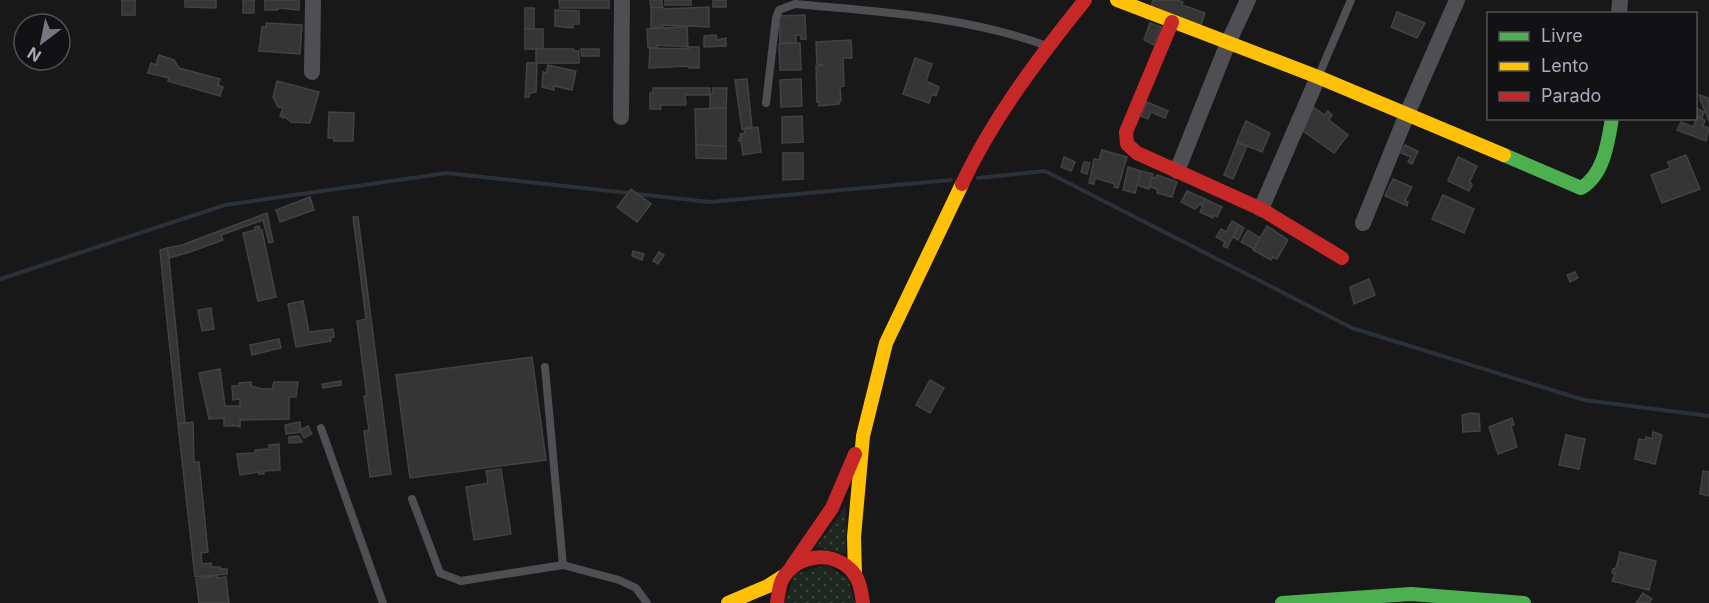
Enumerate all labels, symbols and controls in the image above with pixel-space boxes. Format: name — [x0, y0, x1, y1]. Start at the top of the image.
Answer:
north arrow — [12, 12, 72, 72]
legend — [1487, 12, 1697, 120]
text: Livre — [1541, 25, 1583, 46]
text: N — [24, 43, 45, 66]
text: Lento — [1541, 55, 1589, 76]
text: Parado — [1541, 85, 1601, 106]

